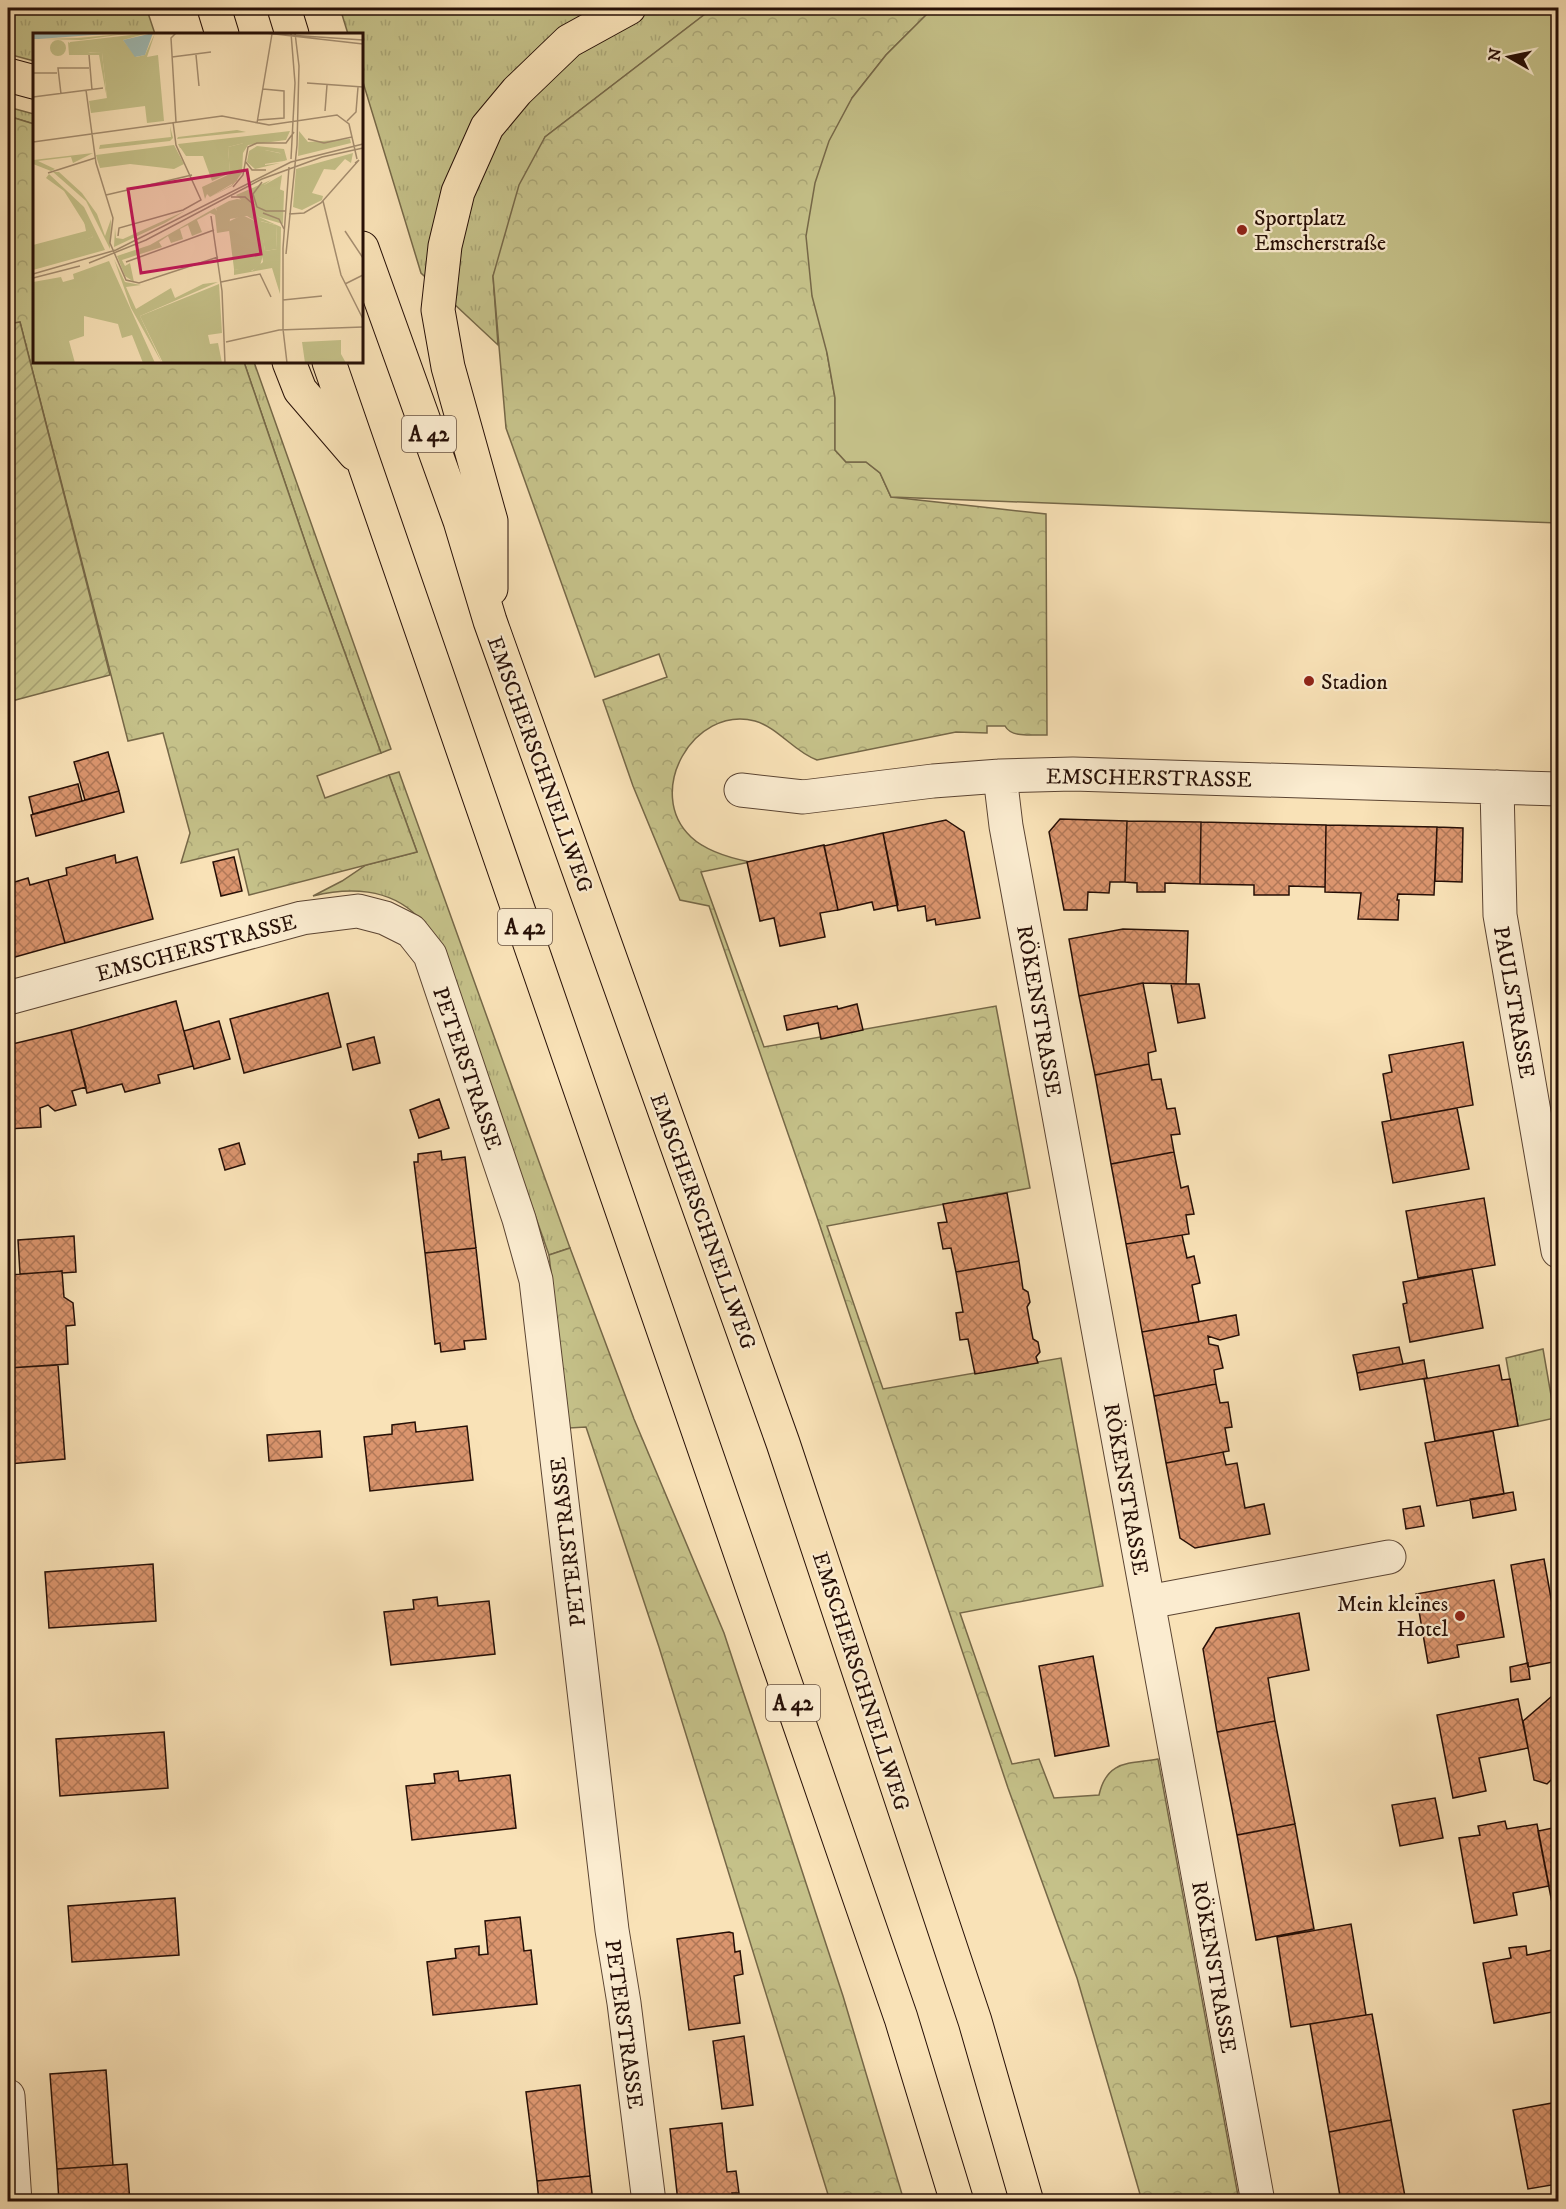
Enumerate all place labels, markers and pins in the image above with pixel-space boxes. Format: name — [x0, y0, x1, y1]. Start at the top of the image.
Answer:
place label: Sportplatz Emscherstraße — [1254, 205, 1386, 257]
marker: Sportplatz Emscherstraße — [1235, 223, 1249, 237]
place label: Stadion — [1321, 669, 1388, 696]
marker: Stadion — [1302, 674, 1316, 688]
place label: Mein kleines Hotel — [1337, 1591, 1448, 1643]
marker: Mein kleines Hotel — [1453, 1609, 1467, 1623]

